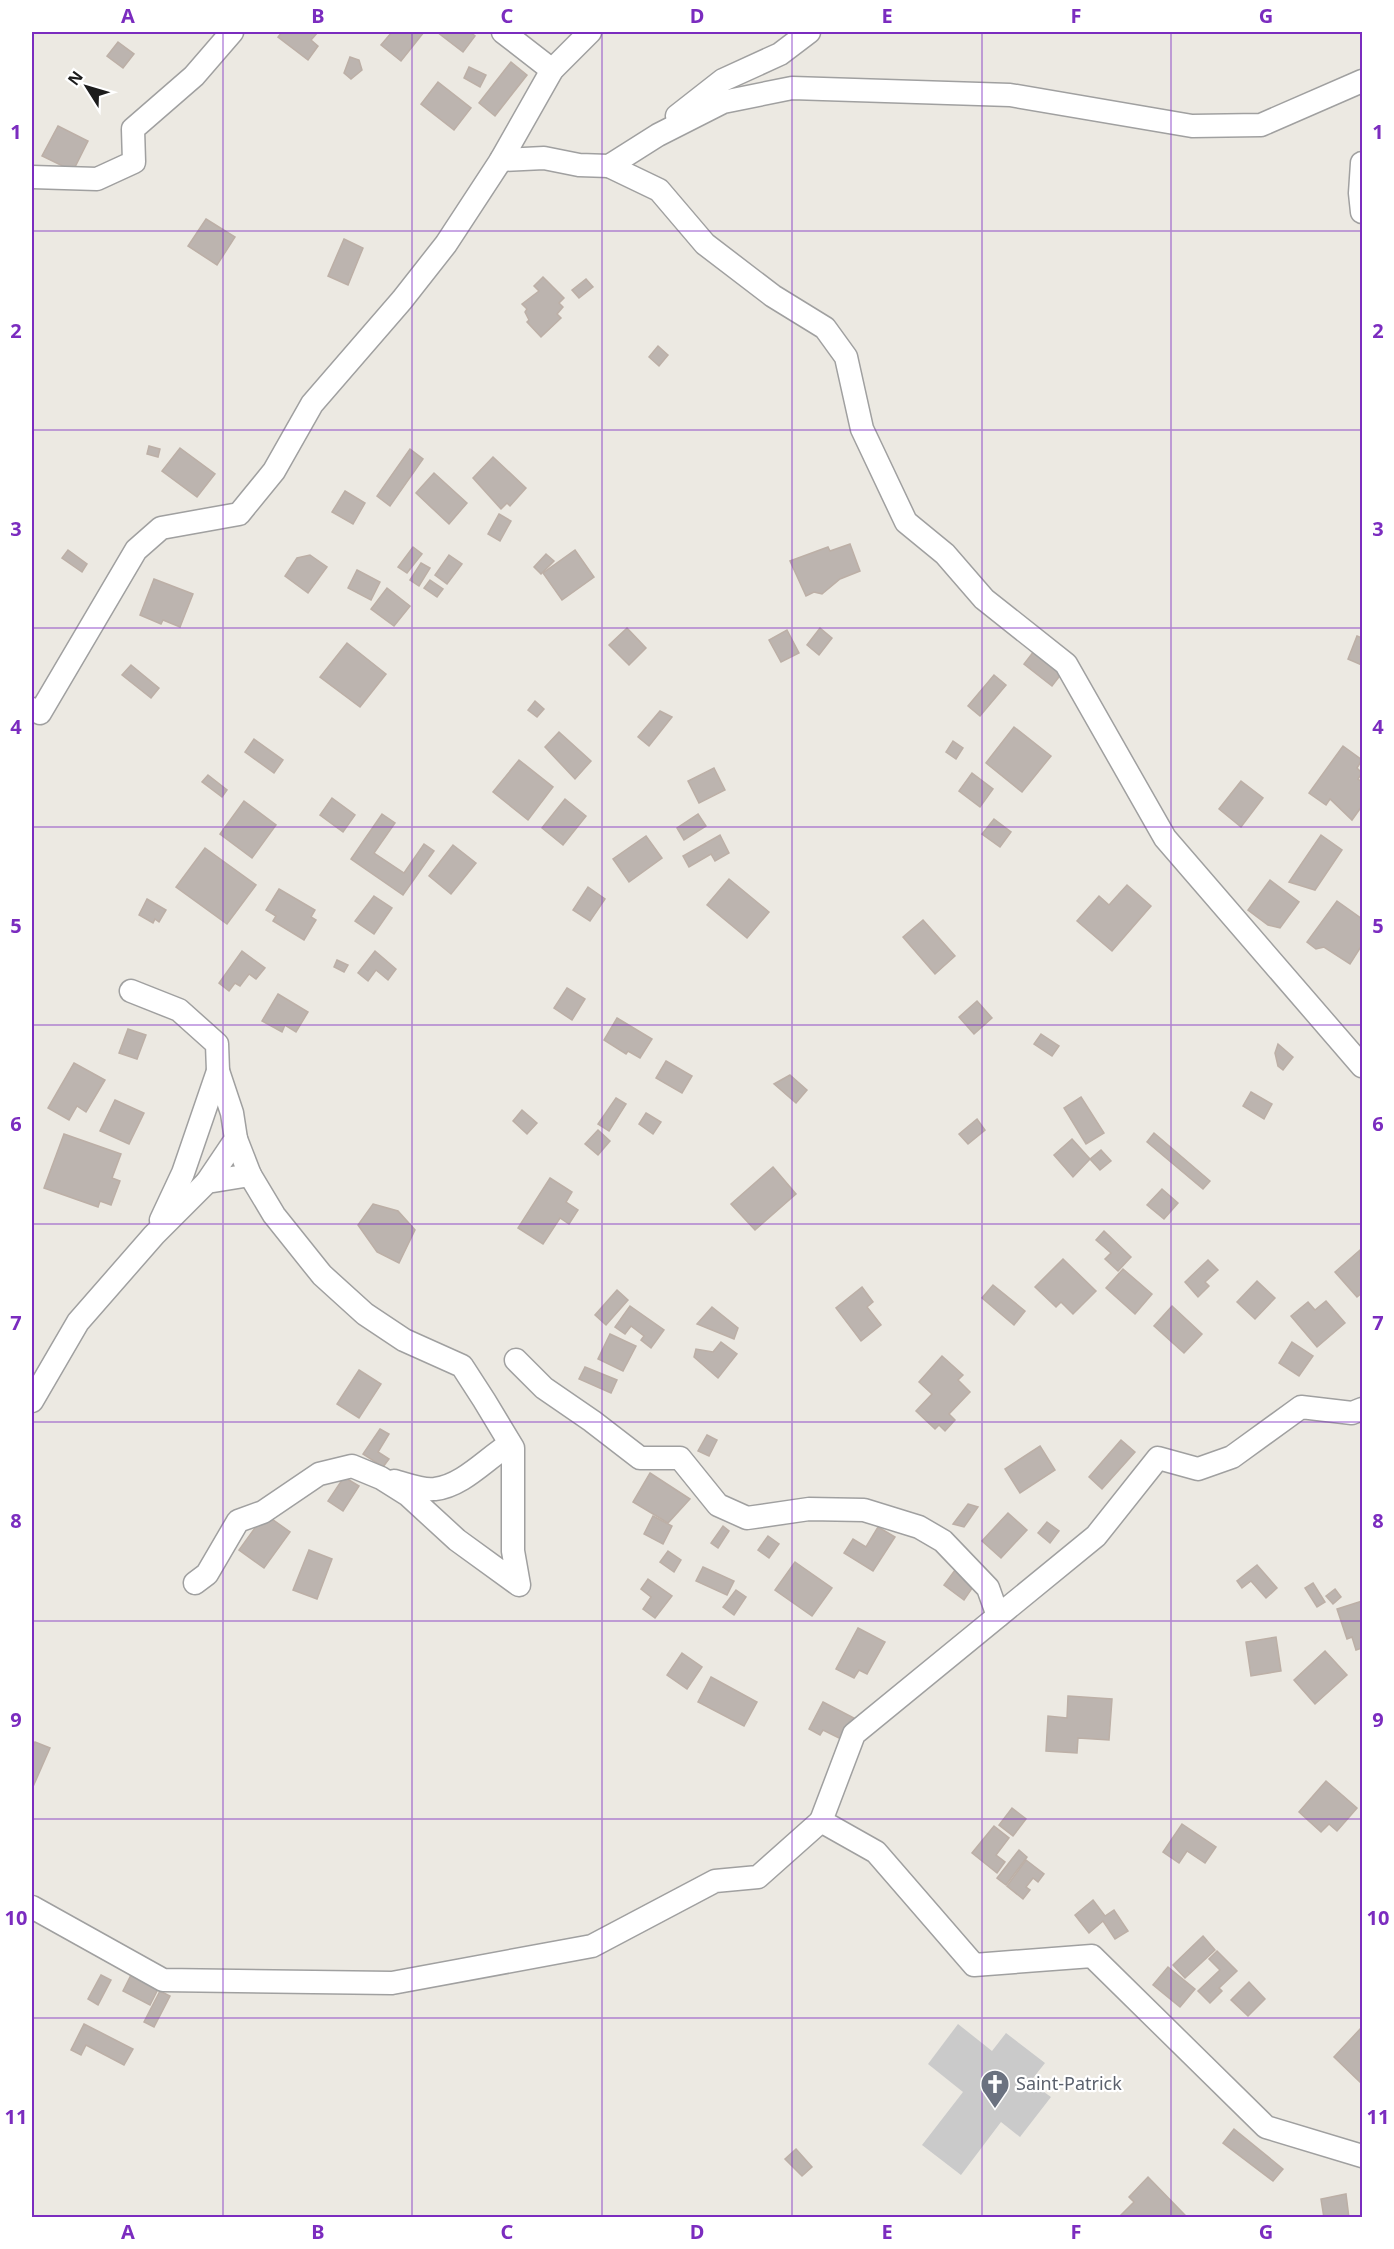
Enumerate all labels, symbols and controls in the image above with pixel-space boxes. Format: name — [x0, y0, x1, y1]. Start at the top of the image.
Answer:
text: A — [121, 2, 135, 29]
text: B — [311, 2, 325, 29]
text: C — [501, 2, 514, 29]
text: D — [690, 2, 704, 29]
text: E — [881, 2, 893, 29]
text: F — [1071, 2, 1081, 29]
text: G — [1259, 2, 1273, 29]
north arrow — [57, 57, 117, 117]
text: N — [62, 66, 88, 90]
text: 1 — [10, 118, 22, 145]
text: 1 — [1372, 118, 1384, 145]
text: 2 — [10, 317, 22, 344]
text: 2 — [1372, 317, 1384, 344]
text: 3 — [10, 515, 22, 542]
text: 3 — [1372, 515, 1384, 542]
text: 4 — [10, 713, 22, 740]
text: 4 — [1372, 713, 1384, 740]
text: 5 — [10, 912, 22, 939]
text: 5 — [1372, 912, 1384, 939]
text: 6 — [10, 1110, 22, 1137]
text: 6 — [1372, 1110, 1384, 1137]
text: 7 — [10, 1309, 22, 1336]
text: 7 — [1372, 1309, 1384, 1336]
text: 8 — [10, 1507, 22, 1534]
text: 8 — [1372, 1507, 1384, 1534]
text: 9 — [10, 1706, 22, 1733]
text: 9 — [1372, 1706, 1384, 1733]
text: 10 — [5, 1904, 27, 1931]
text: 10 — [1367, 1904, 1389, 1931]
church icon: Saint-Patrick — [979, 2068, 1011, 2110]
place label: Saint-Patrick — [1016, 2071, 1122, 2095]
text: 11 — [5, 2103, 27, 2130]
text: 11 — [1367, 2103, 1389, 2130]
text: A — [121, 2218, 135, 2245]
text: B — [311, 2218, 325, 2245]
text: C — [501, 2218, 514, 2245]
text: D — [690, 2218, 704, 2245]
text: E — [881, 2218, 893, 2245]
text: F — [1071, 2218, 1081, 2245]
text: G — [1259, 2218, 1273, 2245]

